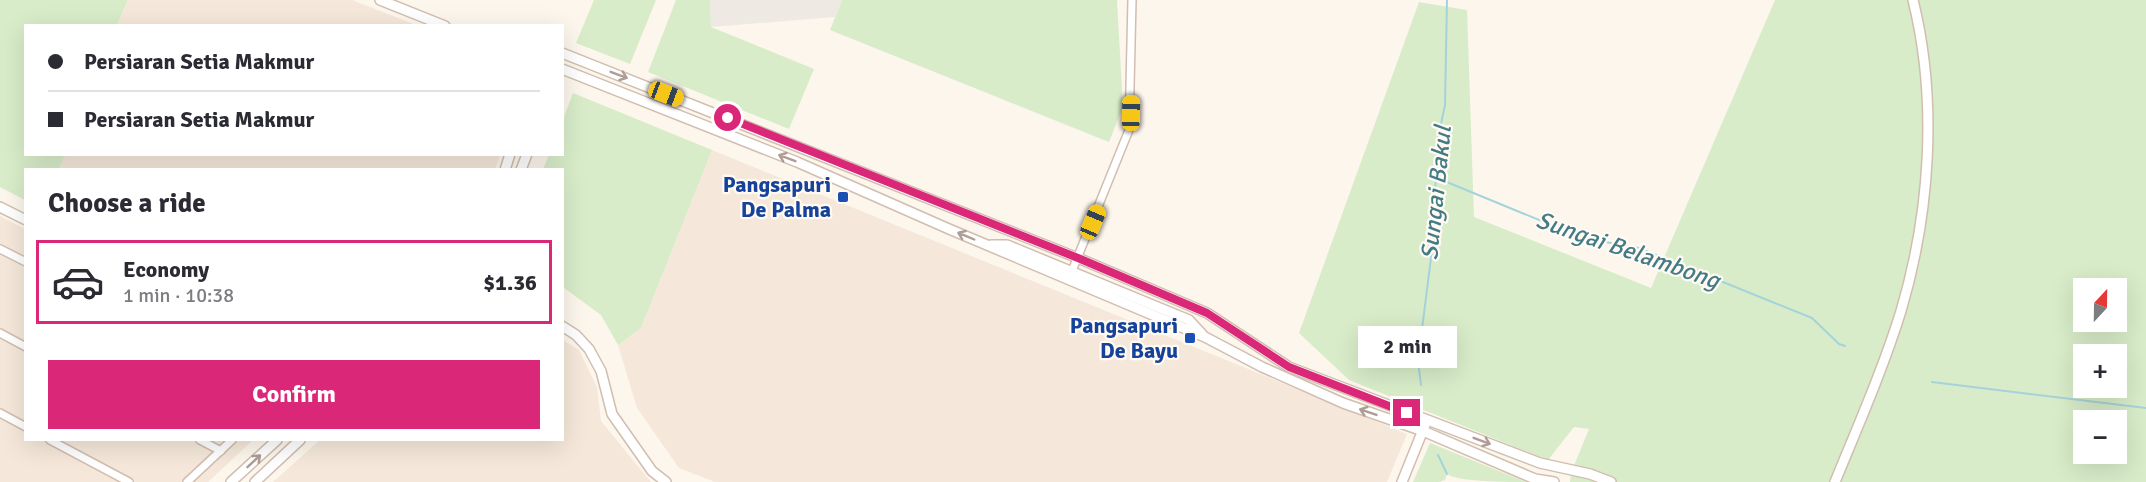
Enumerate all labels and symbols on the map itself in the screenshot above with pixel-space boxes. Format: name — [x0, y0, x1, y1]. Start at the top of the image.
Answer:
one-way arrow — [609, 71, 628, 82]
car — [646, 79, 686, 109]
car — [1122, 95, 1140, 131]
route start — [714, 104, 741, 131]
water label: Sungai Bakul — [1414, 122, 1458, 262]
one-way arrow — [778, 152, 797, 163]
place label: Pangsapuri De Palma — [723, 171, 831, 223]
marker: Pangsapuri De Palma — [836, 190, 850, 204]
car — [1078, 202, 1108, 242]
water label: Sungai Belambong — [1532, 205, 1726, 296]
one-way arrow — [957, 230, 975, 241]
north arrow — [2073, 278, 2127, 332]
place label: Pangsapuri De Bayu — [1070, 312, 1178, 364]
callout: 2 min — [1358, 326, 1456, 368]
marker: Pangsapuri De Bayu — [1183, 331, 1197, 345]
route end — [1393, 399, 1420, 426]
one-way arrow — [1359, 405, 1378, 416]
one-way arrow — [1472, 436, 1491, 447]
one-way arrow — [246, 454, 261, 468]

